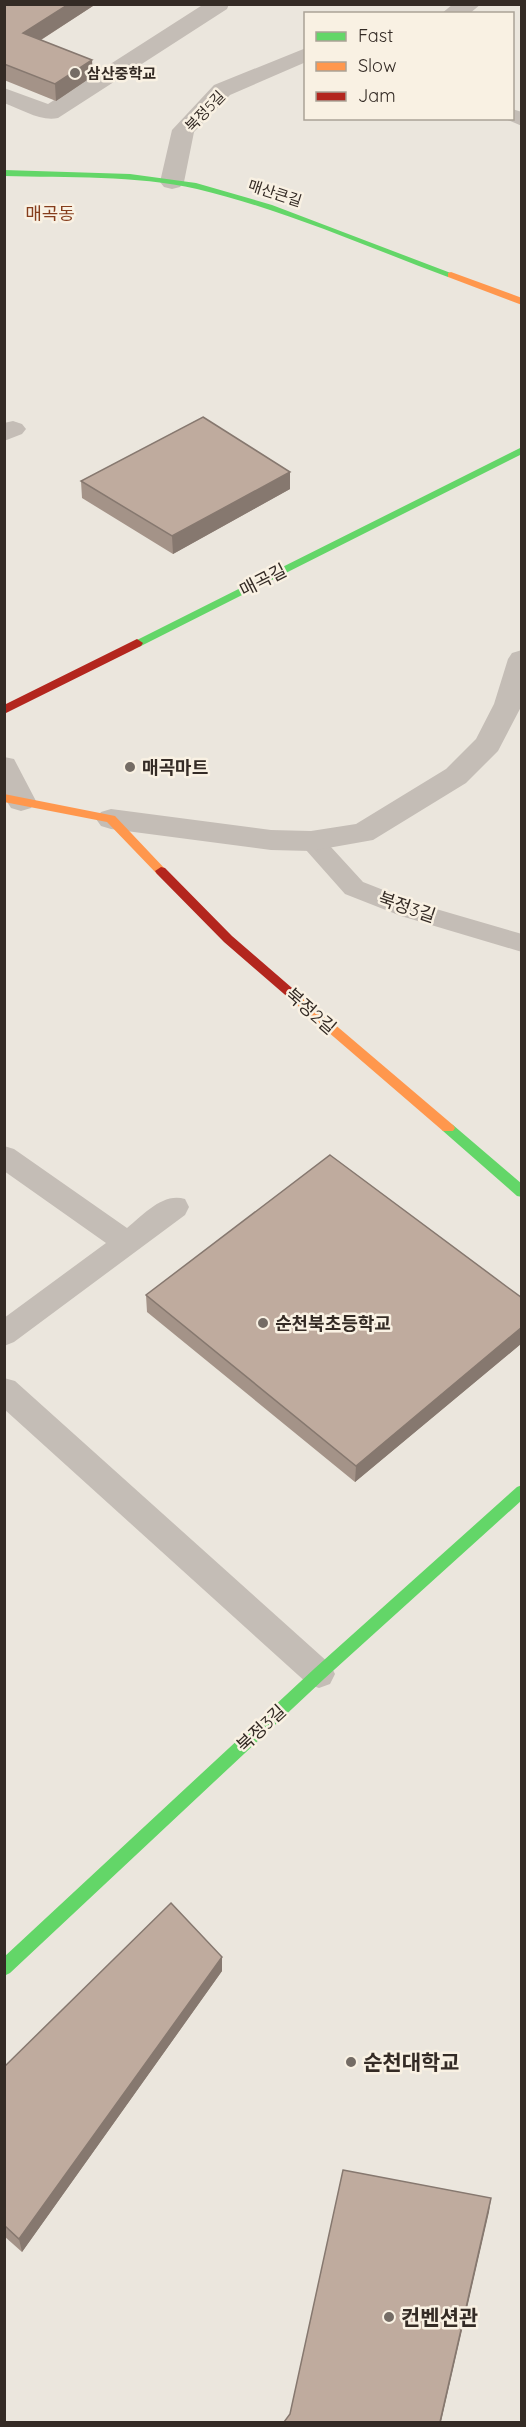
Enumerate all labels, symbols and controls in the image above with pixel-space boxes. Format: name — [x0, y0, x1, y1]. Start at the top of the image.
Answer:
legend — [304, 12, 514, 120]
text: Fast — [358, 24, 393, 47]
text: Slow — [358, 54, 396, 77]
place label: 삼산중학교 — [87, 64, 156, 83]
marker: 삼산중학교 — [68, 66, 82, 80]
text: Jam — [358, 84, 396, 107]
street label: 북정5길 — [181, 87, 229, 135]
street label: 매산큰길 — [246, 175, 304, 211]
district label: 매곡동 — [25, 202, 75, 225]
street label: 매곡길 — [236, 558, 290, 602]
place label: 매곡마트 — [142, 756, 208, 779]
marker: 매곡마트 — [123, 760, 137, 774]
street label: 북정3길 — [375, 887, 439, 927]
street label: 북정2길 — [281, 983, 341, 1039]
place label: 순천북초등학교 — [275, 1312, 391, 1335]
marker: 순천북초등학교 — [256, 1316, 270, 1330]
street label: 북정3길 — [232, 1699, 290, 1757]
place label: 순천대학교 — [363, 2049, 460, 2075]
marker: 순천대학교 — [344, 2055, 358, 2069]
place label: 컨벤션관 — [401, 2304, 478, 2330]
marker: 컨벤션관 — [382, 2310, 396, 2324]

